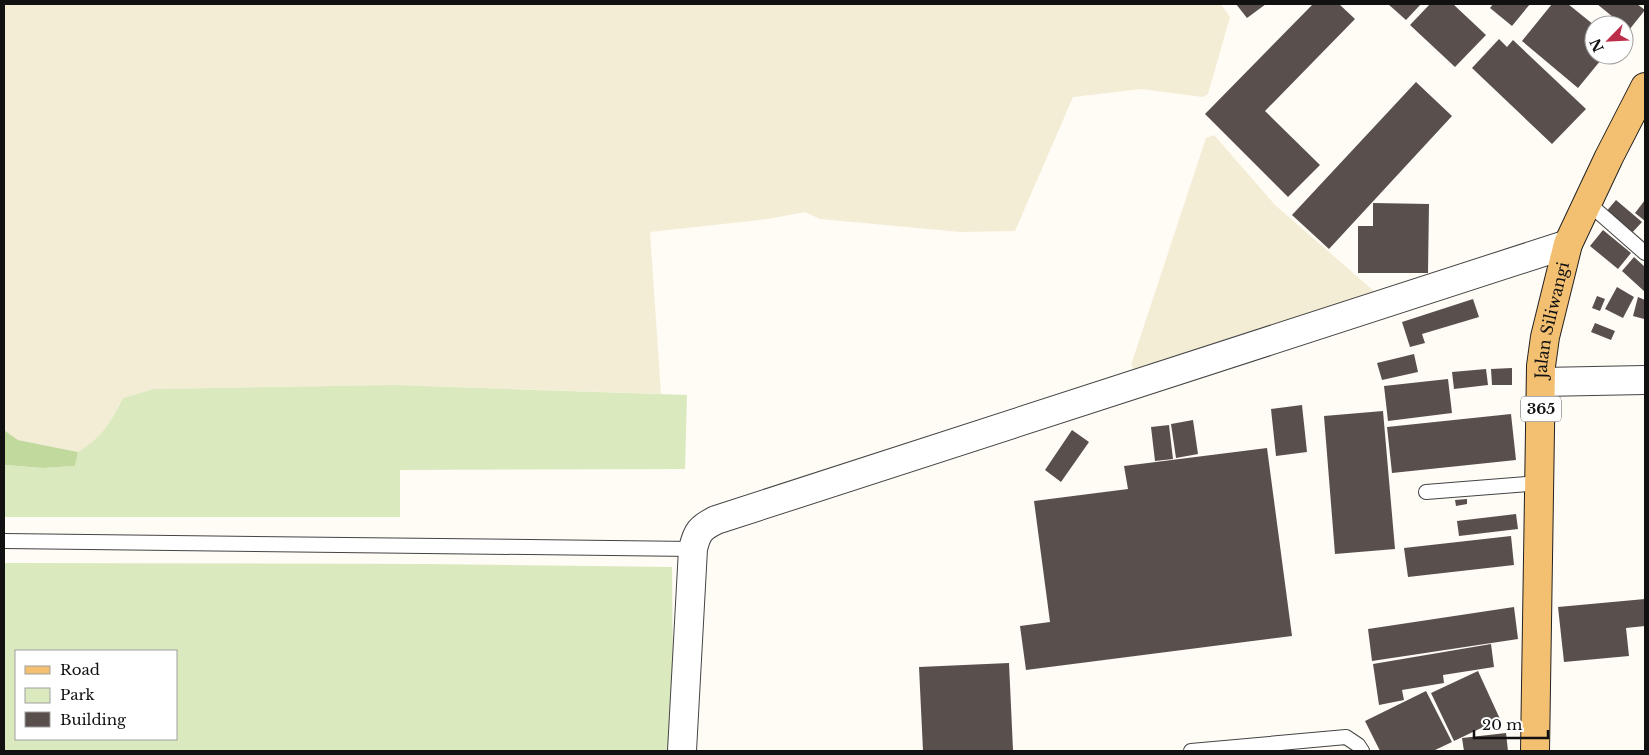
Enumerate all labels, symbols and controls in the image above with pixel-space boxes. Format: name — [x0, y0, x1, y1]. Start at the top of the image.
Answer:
north arrow — [1584, 15, 1634, 65]
text: N — [1586, 36, 1608, 55]
street label: Jalan Siliwangi — [1531, 259, 1573, 381]
road number: 365 — [1521, 396, 1561, 422]
legend — [15, 650, 178, 740]
text: Road — [60, 660, 100, 679]
text: Park — [60, 685, 96, 704]
scale bar — [1474, 708, 1548, 740]
text: Building — [60, 710, 127, 729]
text: 20 m — [1482, 715, 1522, 734]

